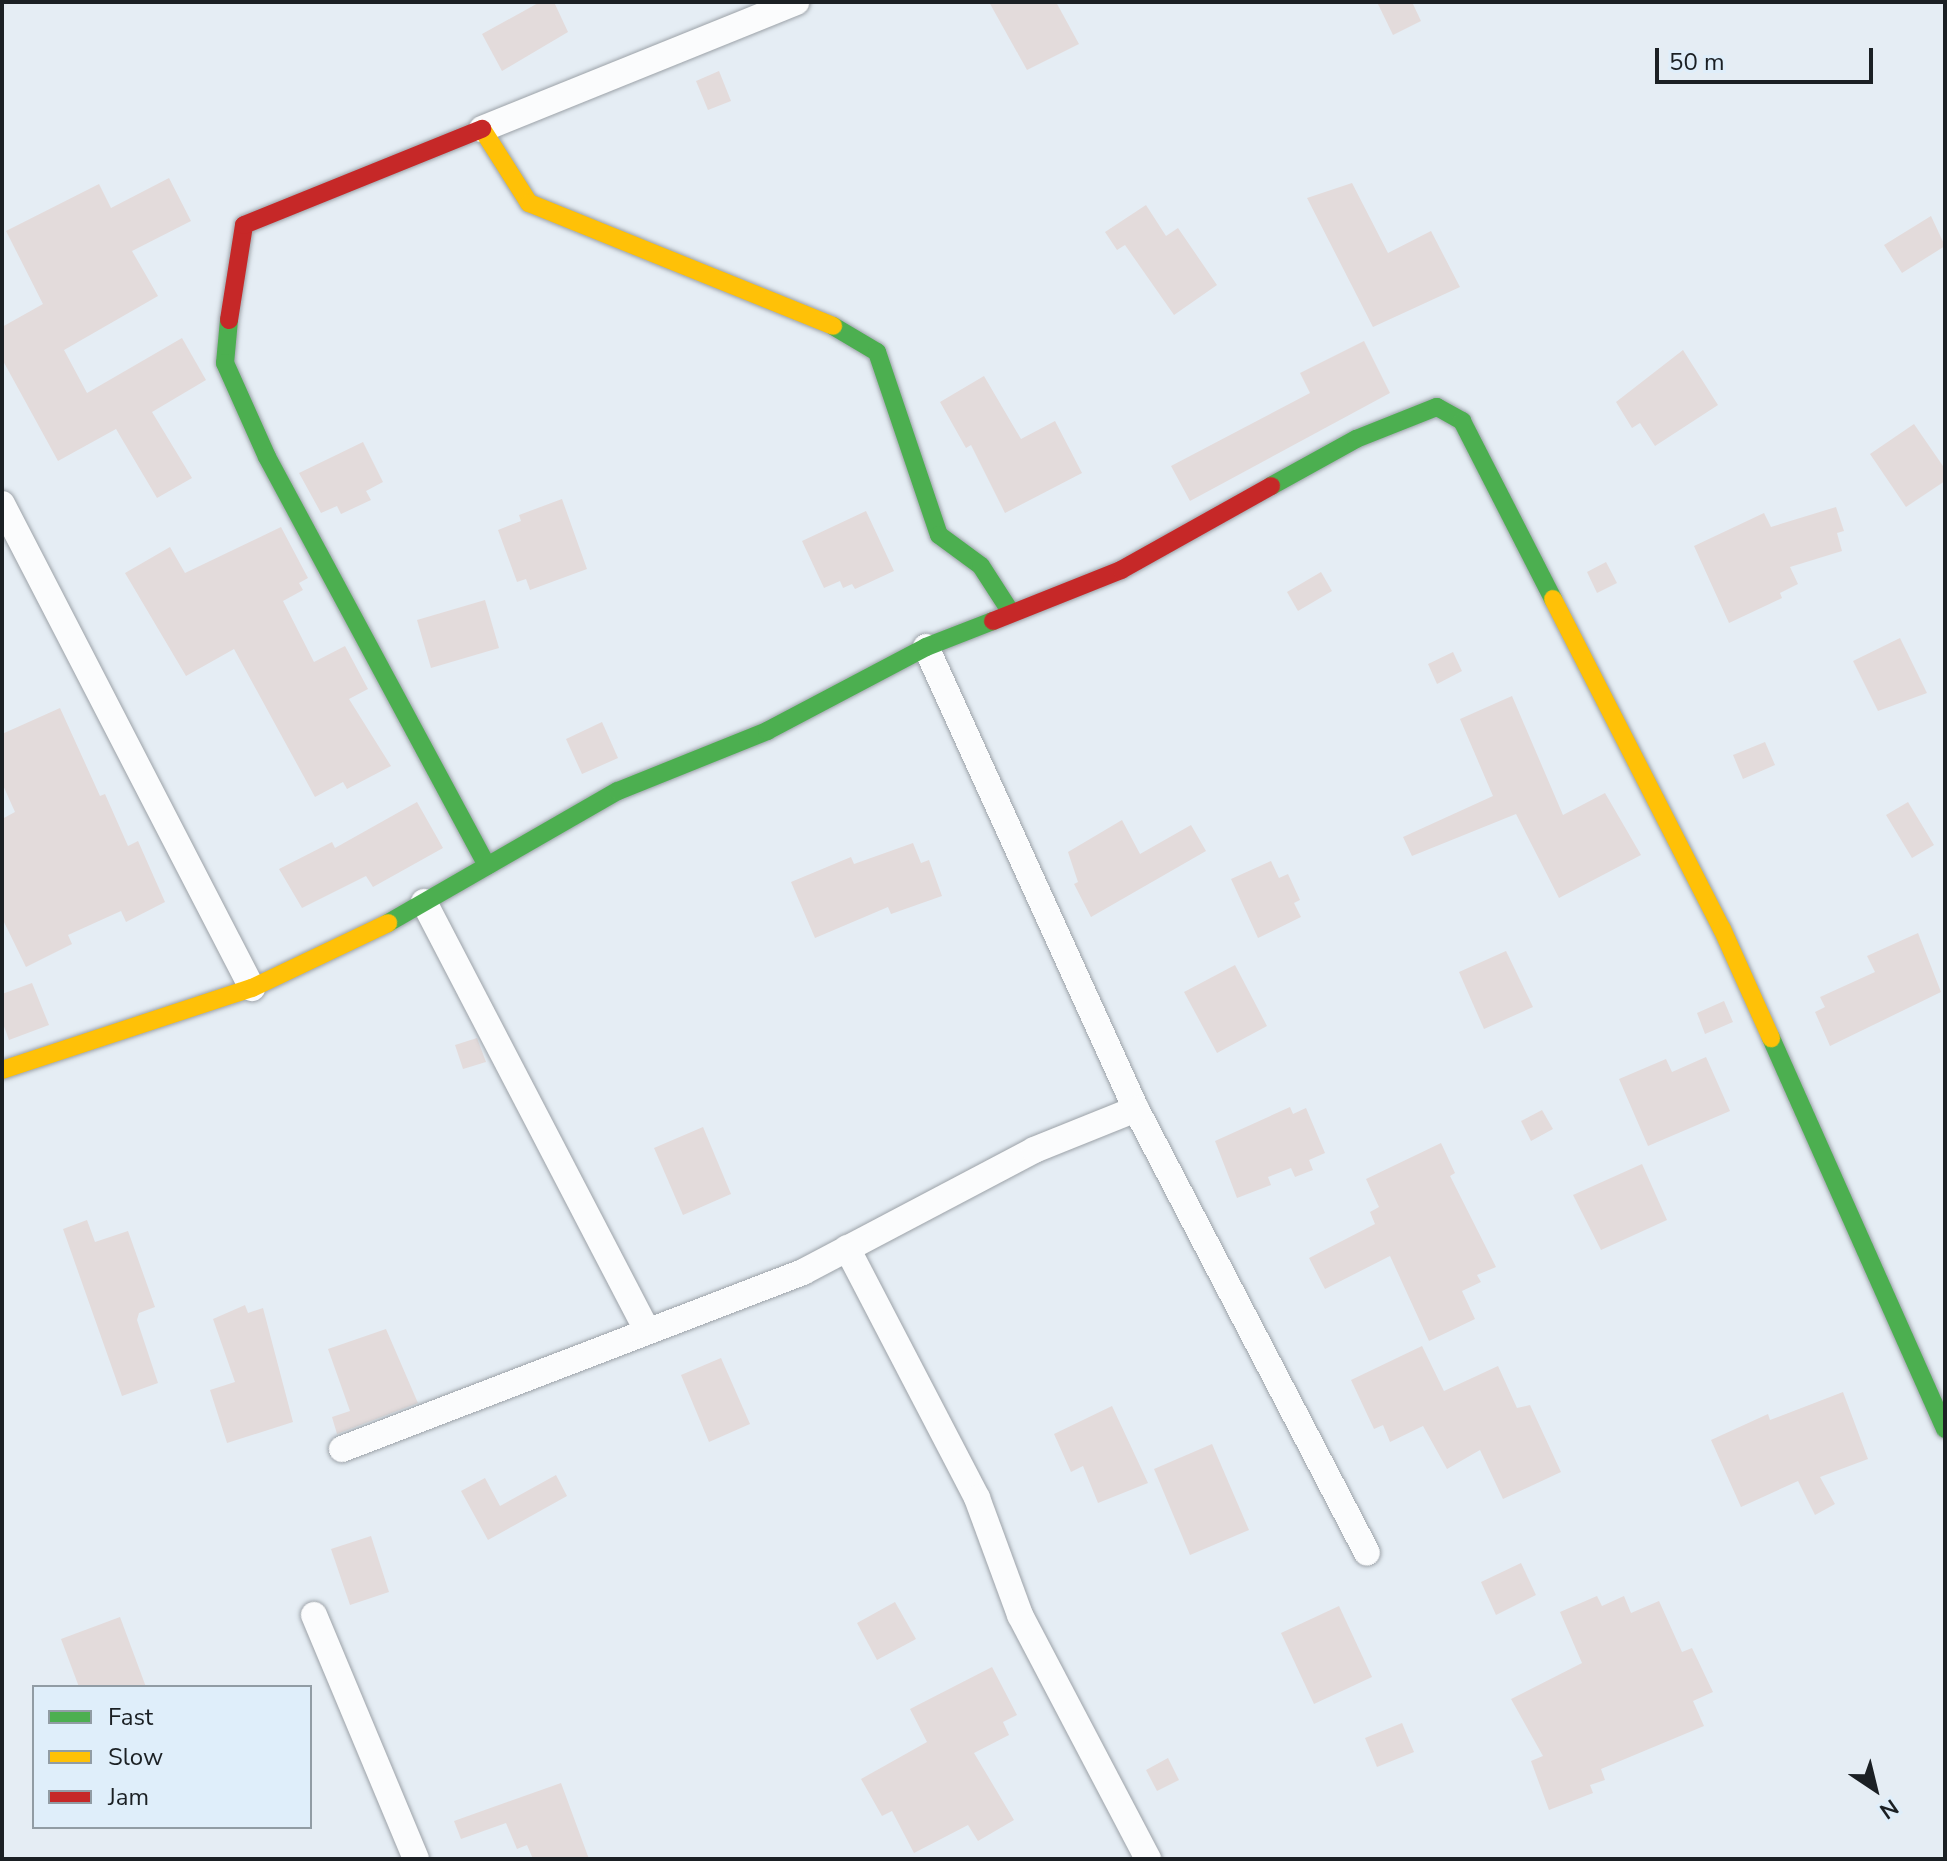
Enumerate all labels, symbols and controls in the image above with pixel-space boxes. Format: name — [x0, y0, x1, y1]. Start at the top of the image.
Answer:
scale bar — [1659, 32, 1877, 82]
text: 50 m — [1669, 46, 1725, 78]
legend — [32, 1685, 312, 1829]
text: Fast — [108, 1701, 153, 1733]
text: Slow — [108, 1741, 163, 1773]
north arrow — [1835, 1749, 1915, 1829]
text: Jam — [108, 1781, 149, 1813]
text: N — [1873, 1792, 1904, 1826]

